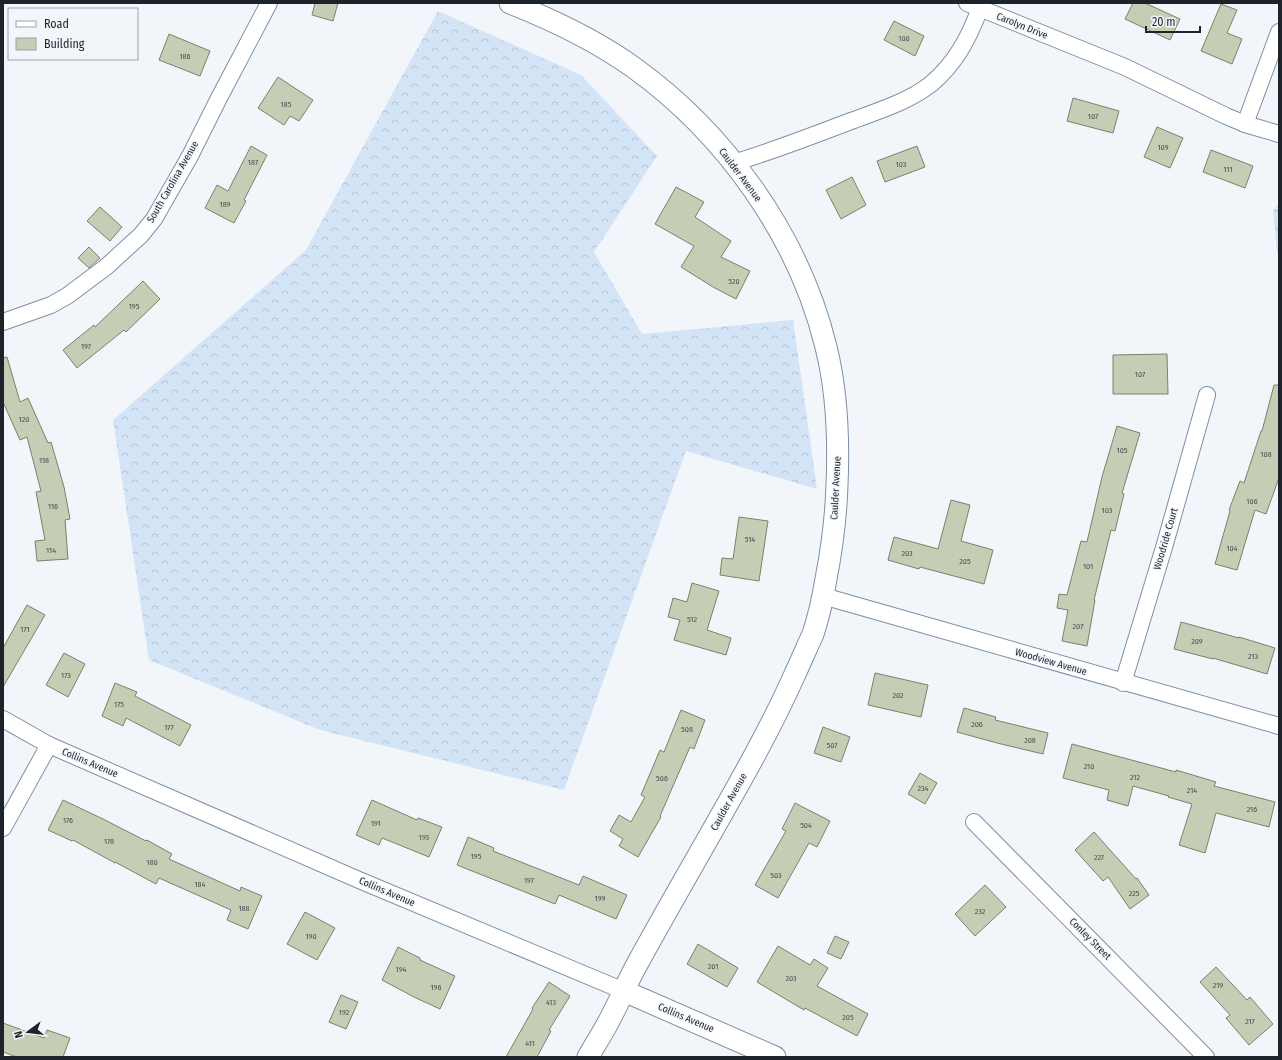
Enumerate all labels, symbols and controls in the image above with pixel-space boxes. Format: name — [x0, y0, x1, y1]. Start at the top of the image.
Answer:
legend — [8, 8, 138, 60]
scale bar — [1146, 8, 1200, 34]
street label: Carolyn Drive — [995, 10, 1049, 42]
text: 20 m — [1152, 15, 1176, 29]
text: Road — [44, 17, 69, 31]
house number: 100 — [898, 34, 910, 43]
text: Building — [44, 37, 85, 51]
house number: 186 — [179, 52, 191, 61]
house number: 185 — [281, 100, 292, 109]
house number: 107 — [1088, 112, 1099, 121]
street label: South Carolina Avenue — [145, 139, 201, 225]
house number: 109 — [1157, 143, 1169, 152]
street label: Caulder Avenue — [716, 146, 764, 204]
house number: 187 — [248, 158, 259, 167]
house number: 103 — [896, 160, 907, 169]
house number: 111 — [1223, 165, 1233, 174]
house number: 189 — [220, 200, 231, 209]
house number: 520 — [728, 277, 740, 286]
house number: 195 — [129, 302, 140, 311]
house number: 197 — [81, 342, 92, 351]
house number: 107 — [1135, 370, 1146, 379]
house number: 120 — [19, 415, 29, 424]
house number: 105 — [1117, 446, 1128, 455]
house number: 108 — [1260, 450, 1272, 459]
house number: 118 — [39, 456, 49, 465]
street label: Caulder Avenue — [828, 456, 844, 520]
house number: 106 — [1246, 497, 1258, 506]
house number: 116 — [48, 502, 58, 511]
house number: 103 — [1102, 506, 1113, 515]
street label: Woodride Court — [1151, 506, 1181, 571]
house number: 514 — [745, 535, 755, 544]
house number: 104 — [1226, 544, 1238, 553]
house number: 114 — [46, 546, 56, 555]
house number: 203 — [901, 549, 913, 558]
house number: 205 — [959, 557, 971, 566]
house number: 101 — [1083, 562, 1093, 571]
house number: 512 — [687, 615, 697, 624]
house number: 207 — [1073, 622, 1084, 631]
house number: 171 — [20, 625, 30, 634]
house number: 209 — [1191, 637, 1203, 646]
street label: Woodview Avenue — [1014, 646, 1088, 678]
house number: 213 — [1248, 652, 1258, 661]
house number: 173 — [61, 671, 71, 680]
house number: 202 — [892, 691, 904, 700]
house number: 175 — [114, 700, 124, 709]
house number: 206 — [971, 720, 983, 729]
house number: 177 — [164, 723, 175, 732]
house number: 508 — [681, 725, 693, 734]
house number: 208 — [1024, 736, 1036, 745]
house number: 507 — [827, 741, 838, 750]
street label: Collins Avenue — [60, 746, 120, 780]
house number: 210 — [1084, 762, 1094, 771]
street label: Caulder Avenue — [708, 771, 750, 833]
house number: 212 — [1130, 773, 1140, 782]
house number: 506 — [656, 774, 668, 783]
house number: 234 — [918, 784, 929, 793]
house number: 214 — [1187, 786, 1197, 795]
house number: 216 — [1247, 805, 1257, 814]
house number: 176 — [63, 816, 73, 825]
house number: 191 — [371, 819, 381, 828]
house number: 504 — [800, 821, 812, 830]
house number: 193 — [419, 833, 430, 842]
house number: 178 — [104, 837, 114, 846]
house number: 195 — [471, 852, 482, 861]
house number: 227 — [1094, 853, 1105, 862]
house number: 180 — [146, 858, 158, 867]
house number: 503 — [770, 871, 782, 880]
street label: Collins Avenue — [357, 875, 417, 909]
house number: 197 — [524, 876, 535, 885]
house number: 184 — [195, 880, 206, 889]
house number: 225 — [1129, 889, 1140, 898]
house number: 199 — [595, 894, 606, 903]
house number: 188 — [238, 904, 250, 913]
house number: 232 — [975, 907, 986, 916]
street label: Conley Street — [1067, 916, 1114, 963]
house number: 190 — [305, 932, 317, 941]
house number: 201 — [708, 962, 718, 971]
house number: 194 — [396, 965, 407, 974]
house number: 203 — [785, 974, 797, 983]
house number: 219 — [1213, 981, 1223, 990]
house number: 196 — [431, 983, 442, 992]
house number: 413 — [546, 998, 556, 1007]
street label: Collins Avenue — [656, 1001, 716, 1035]
house number: 192 — [339, 1008, 350, 1017]
north arrow — [8, 1012, 48, 1052]
house number: 205 — [842, 1013, 854, 1022]
house number: 217 — [1245, 1017, 1256, 1026]
text: N — [12, 1030, 26, 1039]
house number: 411 — [525, 1039, 535, 1048]

